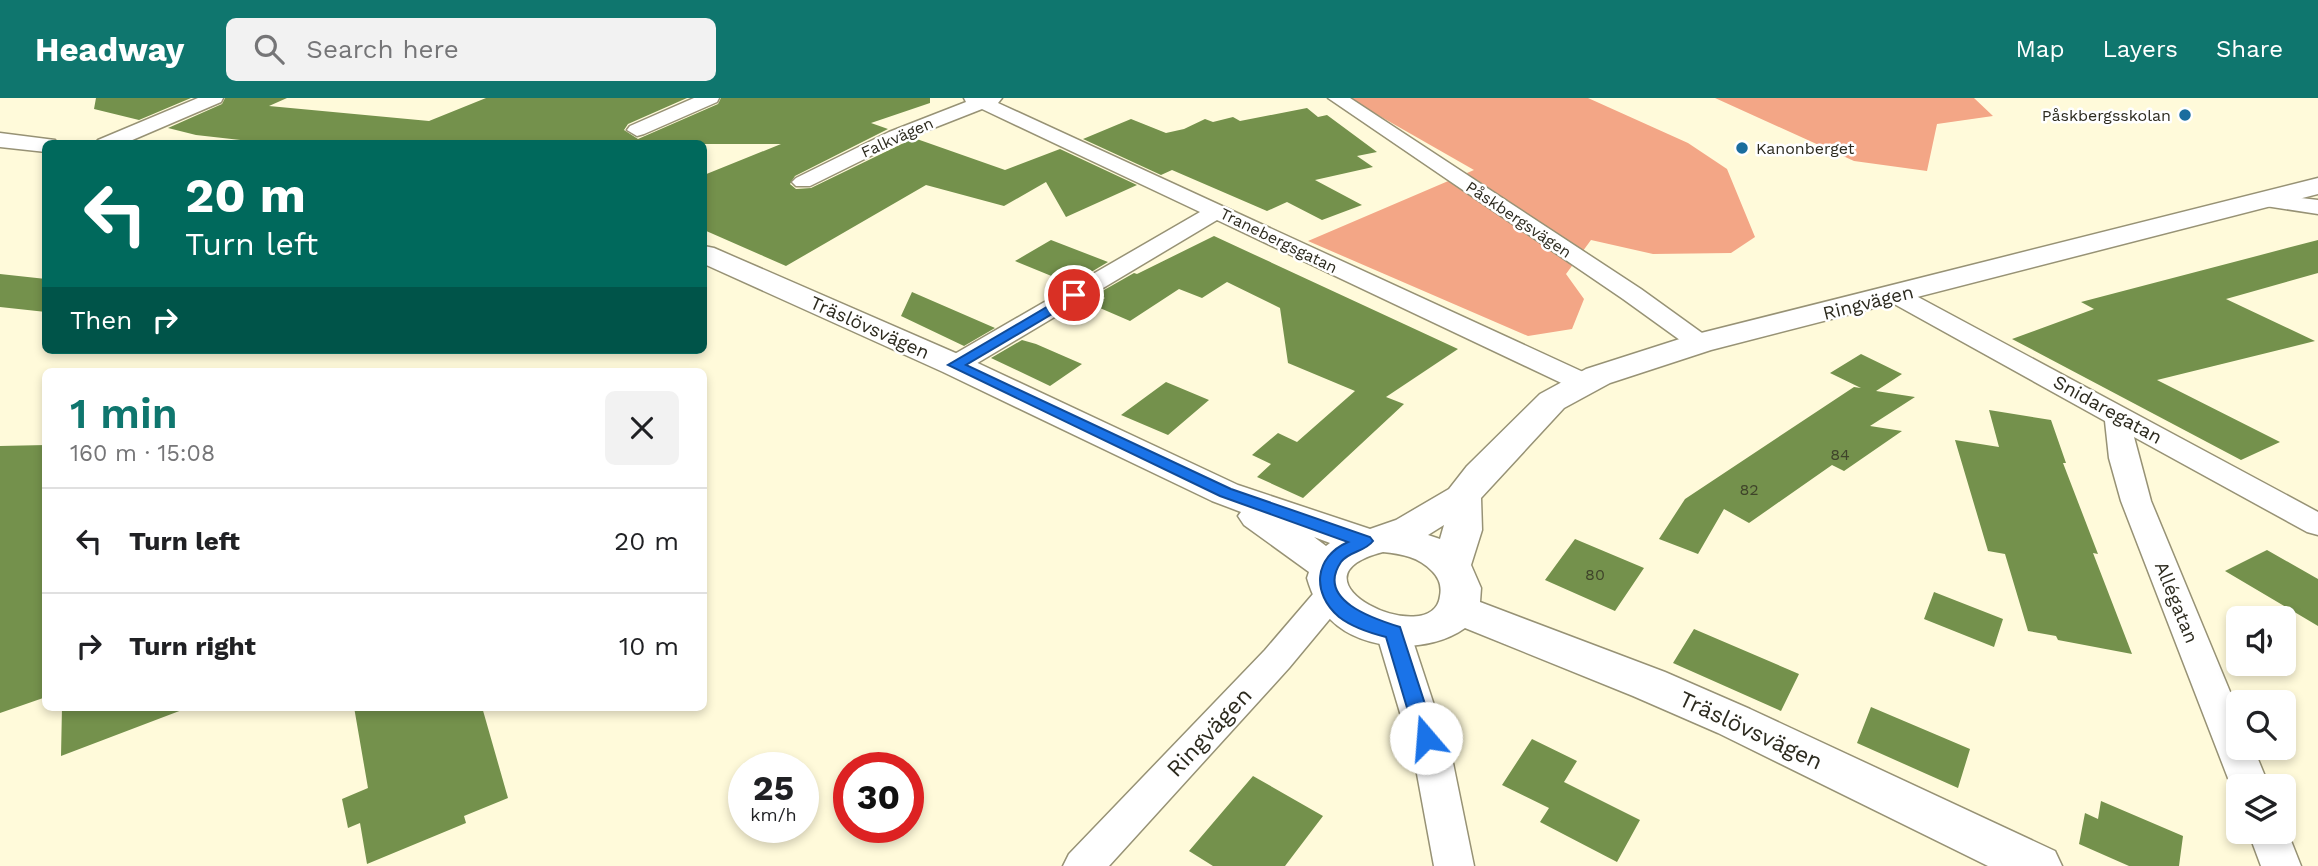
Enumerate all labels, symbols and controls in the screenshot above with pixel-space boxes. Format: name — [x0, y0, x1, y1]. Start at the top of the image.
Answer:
search box — [226, 18, 716, 81]
text: Headway — [35, 30, 184, 69]
icon: search — [250, 30, 288, 68]
text: Search here — [306, 34, 459, 64]
text: Map — [2016, 35, 2064, 63]
text: Layers — [2102, 35, 2178, 63]
text: Share — [2216, 35, 2283, 63]
place label: Påskbergsskolan — [2042, 106, 2171, 125]
marker: Påskbergsskolan — [2177, 107, 2193, 123]
street label: Falkvägen — [858, 113, 936, 162]
place label: Kanonberget — [1756, 139, 1855, 158]
marker: Kanonberget — [1734, 140, 1750, 156]
text: 20 m — [185, 166, 306, 224]
icon: left — [70, 168, 161, 259]
street label: Påskbergsvägen — [1462, 177, 1575, 262]
street label: Tranebergsgatan — [1217, 204, 1341, 277]
text: Turn left — [185, 225, 318, 263]
pin — [1044, 265, 1104, 325]
icon: arrive — [1055, 276, 1093, 314]
street label: Ringvägen — [1820, 280, 1916, 325]
street label: Träslövsvägen — [807, 291, 933, 364]
icon: right — [146, 301, 184, 339]
text: Then — [70, 305, 132, 335]
street label: Snidaregatan — [2049, 370, 2166, 449]
text: 1 min — [70, 389, 178, 438]
button: close — [605, 391, 679, 465]
text: 160 m · 15:08 — [70, 440, 215, 467]
house number: 84 — [1830, 445, 1850, 464]
house number: 82 — [1739, 480, 1759, 499]
icon: left — [70, 522, 108, 560]
text: Turn left — [129, 526, 240, 556]
text: 20 m — [614, 526, 679, 556]
street label: Allégatan — [2150, 558, 2203, 646]
house number: 80 — [1585, 565, 1605, 584]
map controls — [2226, 606, 2296, 844]
button: sound — [2226, 606, 2296, 676]
icon: right — [70, 627, 108, 665]
text: Turn right — [129, 631, 256, 661]
text: 10 m — [619, 631, 679, 661]
street label: Ringvägen — [1161, 682, 1258, 783]
street label: Träslövsvägen — [1675, 685, 1827, 775]
button: search — [2226, 690, 2296, 760]
position arrow — [1389, 701, 1463, 775]
speed limit sign: 30 — [833, 752, 924, 843]
text: 25 — [753, 767, 794, 809]
button: layers — [2226, 774, 2296, 844]
text: km/h — [750, 804, 797, 825]

